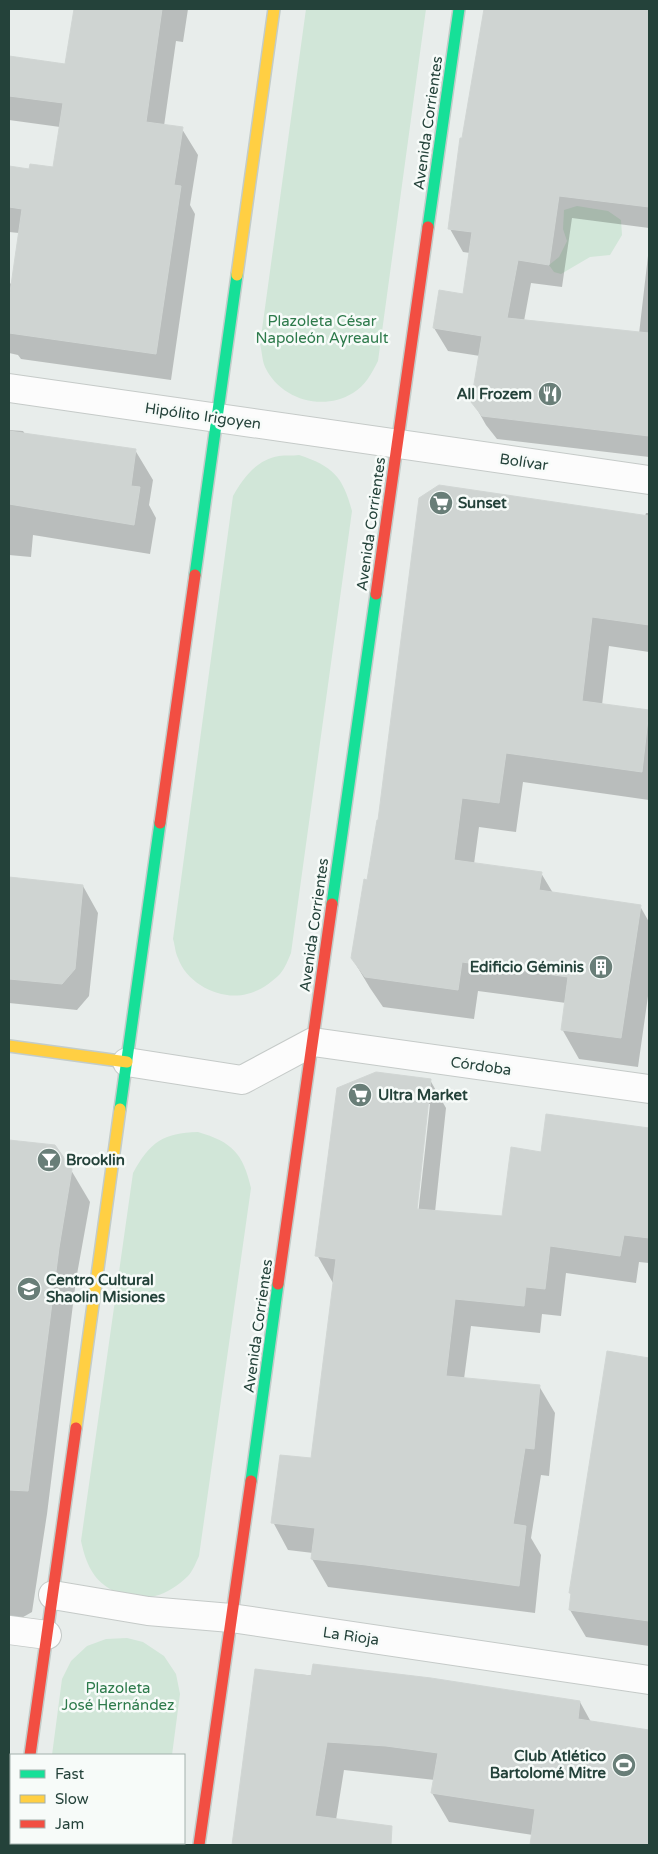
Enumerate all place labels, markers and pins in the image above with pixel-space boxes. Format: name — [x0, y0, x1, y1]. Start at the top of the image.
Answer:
restaurant icon: All Frozem — [537, 381, 563, 407]
place label: All Frozem — [456, 385, 532, 403]
supermarket icon: Sunset — [428, 490, 454, 516]
place label: Sunset — [458, 494, 507, 512]
building icon: Edificio Géminis — [588, 954, 614, 980]
place label: Edificio Géminis — [470, 958, 584, 976]
supermarket icon: Ultra Market — [347, 1082, 373, 1108]
place label: Ultra Market — [378, 1086, 468, 1104]
bar icon: Brooklin — [36, 1147, 62, 1173]
place label: Brooklin — [66, 1151, 125, 1169]
place label: Centro Cultural Shaolin Misiones — [46, 1271, 165, 1306]
school or university icon: Centro Cultural Shaolin Misiones — [16, 1276, 42, 1302]
place label: Club Atlético Bartolomé Mitre — [490, 1747, 606, 1782]
sports icon: Club Atlético Bartolomé Mitre — [611, 1752, 637, 1778]

